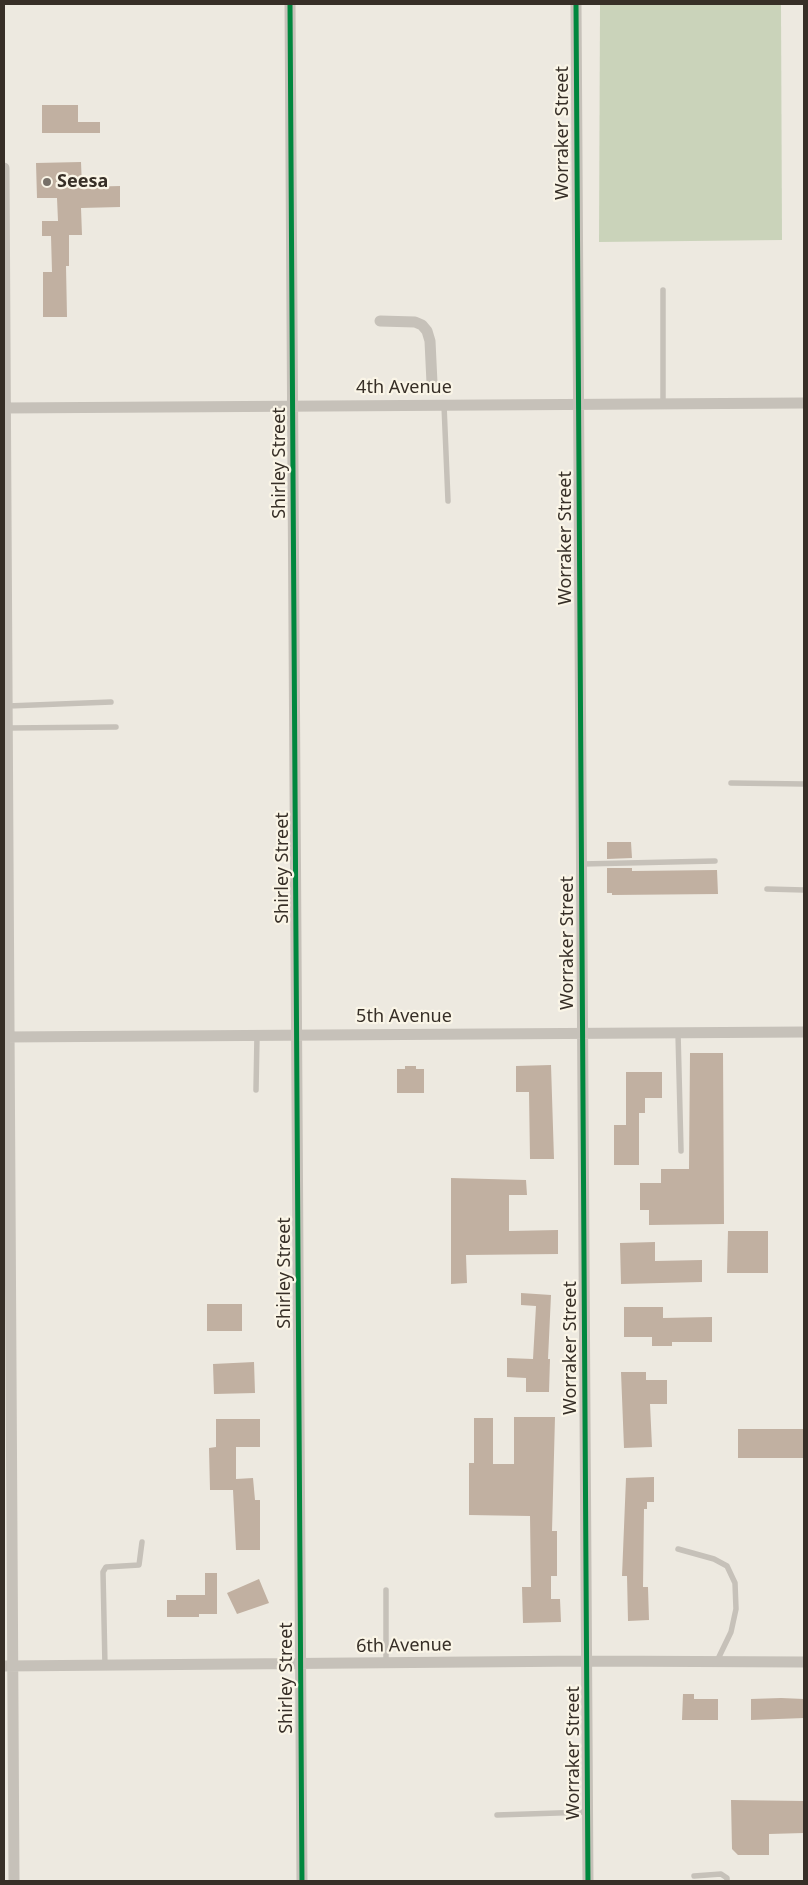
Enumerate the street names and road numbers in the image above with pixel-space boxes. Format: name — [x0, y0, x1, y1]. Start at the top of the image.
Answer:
street label: Worraker Street — [552, 66, 574, 200]
street label: 4th Avenue — [356, 377, 452, 399]
street label: Shirley Street — [269, 407, 291, 519]
street label: Worraker Street — [555, 471, 577, 605]
street label: Shirley Street — [272, 812, 294, 924]
street label: Worraker Street — [557, 876, 579, 1010]
street label: 5th Avenue — [356, 1006, 452, 1028]
street label: Shirley Street — [274, 1217, 296, 1329]
street label: Worraker Street — [560, 1281, 582, 1415]
street label: Shirley Street — [276, 1622, 298, 1734]
street label: 6th Avenue — [356, 1634, 452, 1658]
street label: Worraker Street — [563, 1686, 585, 1820]

